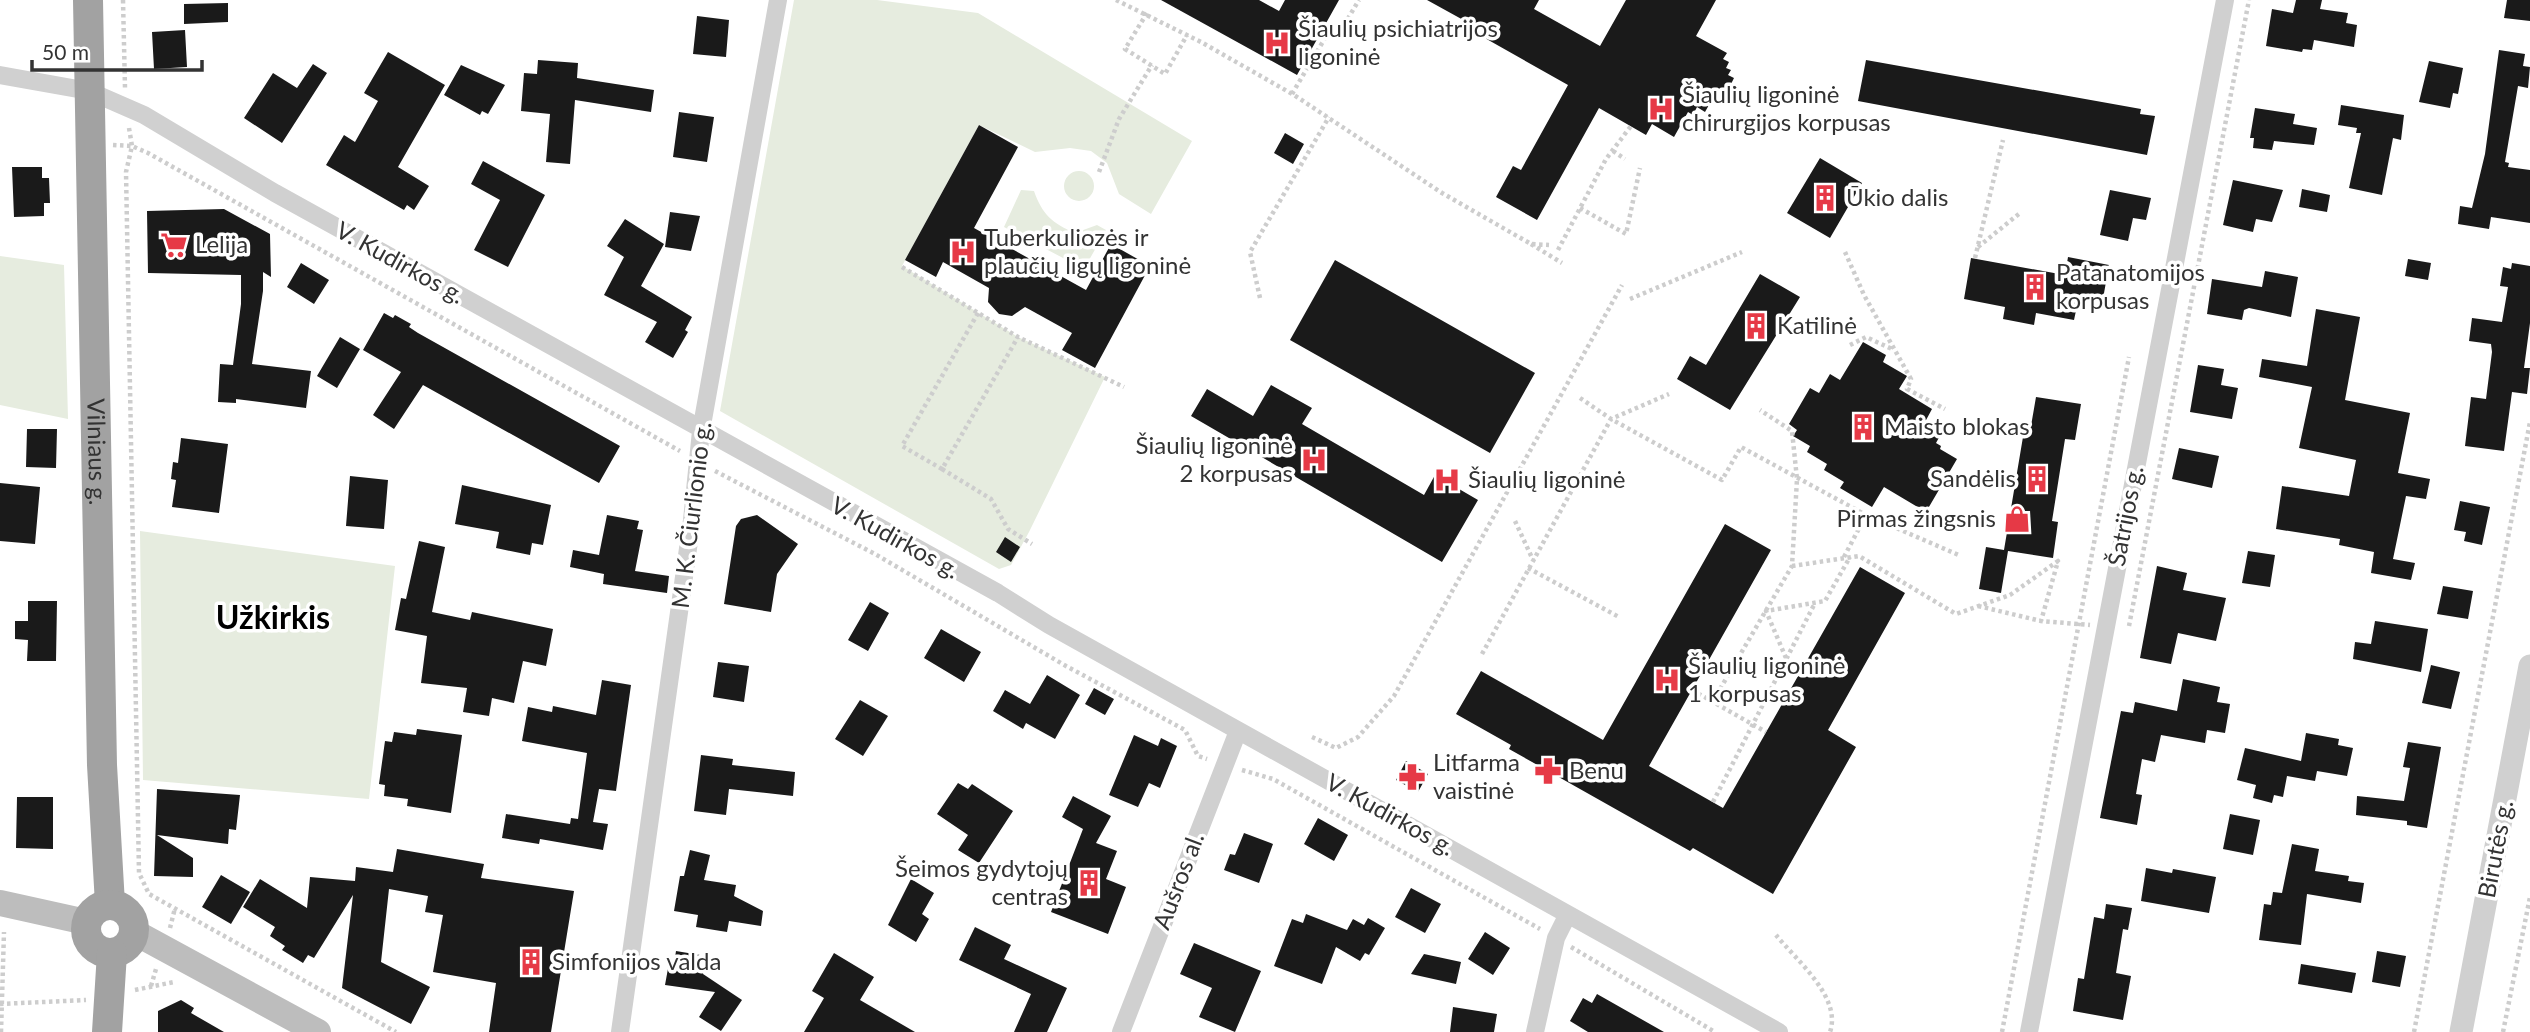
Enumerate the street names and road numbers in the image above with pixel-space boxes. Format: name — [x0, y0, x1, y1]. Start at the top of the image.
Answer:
street label: V. Kudirkos g. — [331, 214, 470, 309]
street label: Vilniaus g. — [82, 398, 113, 506]
street label: M. K. Čiurlionio g. — [665, 420, 716, 610]
street label: Šatrijos g. — [2101, 463, 2148, 568]
street label: V. Kudirkos g. — [826, 489, 965, 584]
street label: V. Kudirkos g. — [1321, 766, 1460, 861]
street label: Birutės g. — [2471, 797, 2518, 900]
street label: Aušros al. — [1146, 828, 1209, 933]

